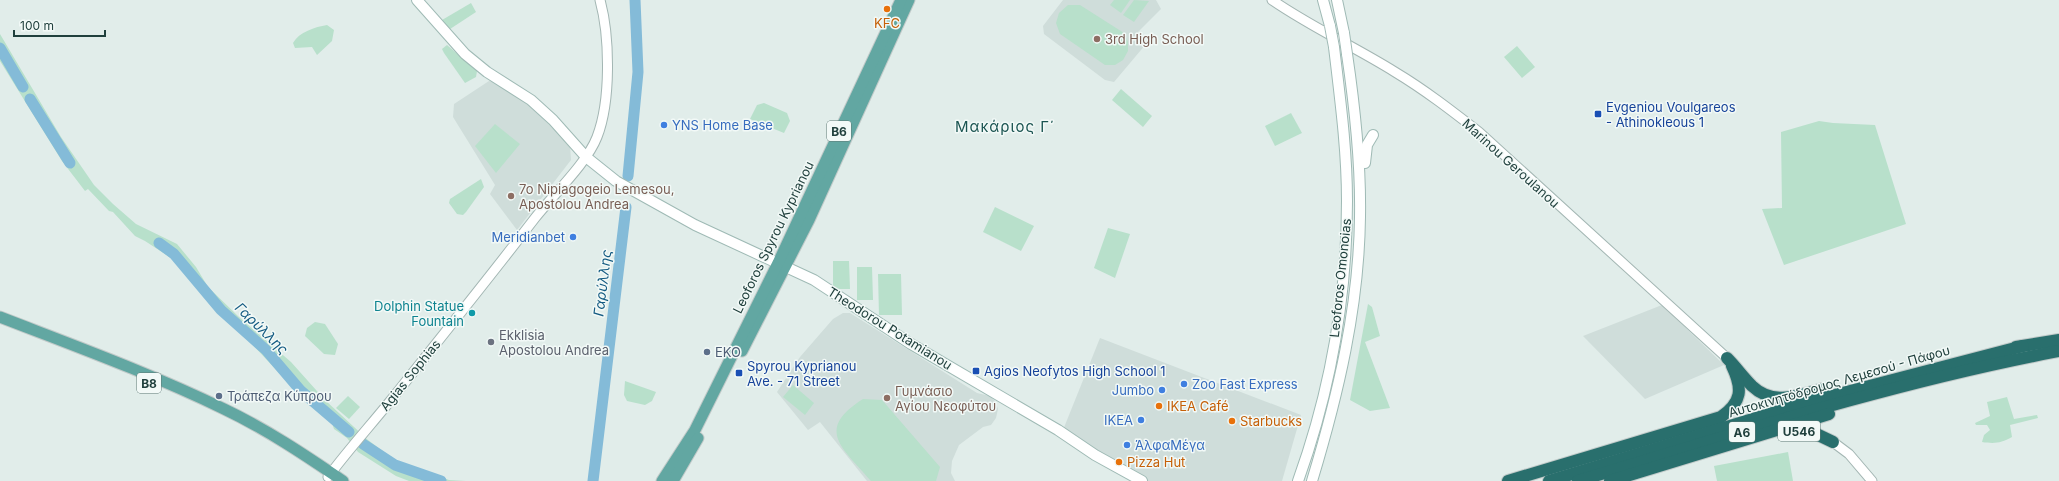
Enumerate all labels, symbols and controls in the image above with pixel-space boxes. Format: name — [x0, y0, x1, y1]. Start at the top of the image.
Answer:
marker: KFC — [882, 4, 892, 14]
scale bar — [14, 12, 105, 38]
place label: KFC — [874, 15, 900, 31]
text: 100 m — [20, 18, 54, 33]
place label: 3rd High School — [1105, 31, 1204, 47]
marker: 3rd High School — [1092, 34, 1102, 44]
place label: Evgeniou Voulgareos - Athinokleous 1 — [1606, 99, 1736, 130]
marker: Evgeniou Voulgareos - Athinokleous 1 — [1593, 109, 1603, 119]
street label: Marinou Geroulanou — [1459, 115, 1563, 211]
place label: YNS Home Base — [672, 117, 773, 133]
district label: Μακάριος Γ΄ — [955, 117, 1055, 136]
marker: YNS Home Base — [659, 120, 669, 130]
road number: B6 — [827, 121, 851, 141]
street label: Leoforos Spyrou Kyprianou — [729, 158, 817, 316]
place label: 7o Nipiagogeio Lemesou, Apostolou Andrea — [519, 181, 674, 212]
marker: 7o Nipiagogeio Lemesou, Apostolou Andrea — [506, 191, 516, 201]
street label: Leoforos Omonoias — [1326, 217, 1354, 338]
place label: Meridianbet — [492, 229, 565, 245]
marker: Meridianbet — [568, 232, 578, 242]
water label: Γαρύλλης — [589, 249, 615, 317]
street label: Theodorou Potamianou — [825, 283, 955, 373]
place label: Dolphin Statue Fountain — [374, 298, 464, 329]
water label: Γαρύλλης — [232, 299, 292, 357]
marker: Dolphin Statue Fountain — [467, 308, 477, 318]
place label: Ekklisia Apostolou Andrea — [499, 327, 609, 358]
street label: Agias Sophias — [376, 336, 444, 414]
marker: Ekklisia Apostolou Andrea — [486, 337, 496, 347]
street label: Αυτοκινητόδρομος Λεμεσού - Πάφου — [1726, 342, 1952, 420]
place label: EKO — [715, 344, 741, 360]
marker: EKO — [702, 347, 712, 357]
place label: Spyrou Kyprianou Ave. - 71 Street — [747, 358, 856, 389]
place label: Agios Neofytos High School 1 — [984, 363, 1166, 379]
marker: Agios Neofytos High School 1 — [971, 366, 981, 376]
marker: Spyrou Kyprianou Ave. - 71 Street — [734, 368, 744, 378]
road number: B8 — [137, 373, 161, 393]
place label: Zoo Fast Express — [1192, 376, 1298, 392]
marker: Zoo Fast Express — [1179, 379, 1189, 389]
place label: Jumbo — [1112, 382, 1154, 398]
place label: Γυμνάσιο Αγίου Νεοφύτου — [895, 383, 996, 414]
marker: Jumbo — [1157, 385, 1167, 395]
place label: Τράπεζα Κύπρου — [227, 388, 332, 404]
marker: Τράπεζα Κύπρου — [214, 391, 224, 401]
marker: Γυμνάσιο Αγίου Νεοφύτου — [882, 393, 892, 403]
place label: IKEA Café — [1167, 398, 1228, 414]
marker: IKEA Café — [1154, 401, 1164, 411]
place label: IKEA — [1104, 412, 1133, 428]
place label: Starbucks — [1240, 413, 1302, 429]
marker: IKEA — [1136, 415, 1146, 425]
marker: Starbucks — [1227, 416, 1237, 426]
road number: U546 — [1778, 421, 1820, 441]
road number: A6 — [1729, 422, 1755, 442]
place label: ΆλφαΜέγα — [1135, 437, 1205, 453]
marker: ΆλφαΜέγα — [1122, 440, 1132, 450]
place label: Pizza Hut — [1127, 454, 1185, 470]
marker: Pizza Hut — [1114, 457, 1124, 467]

